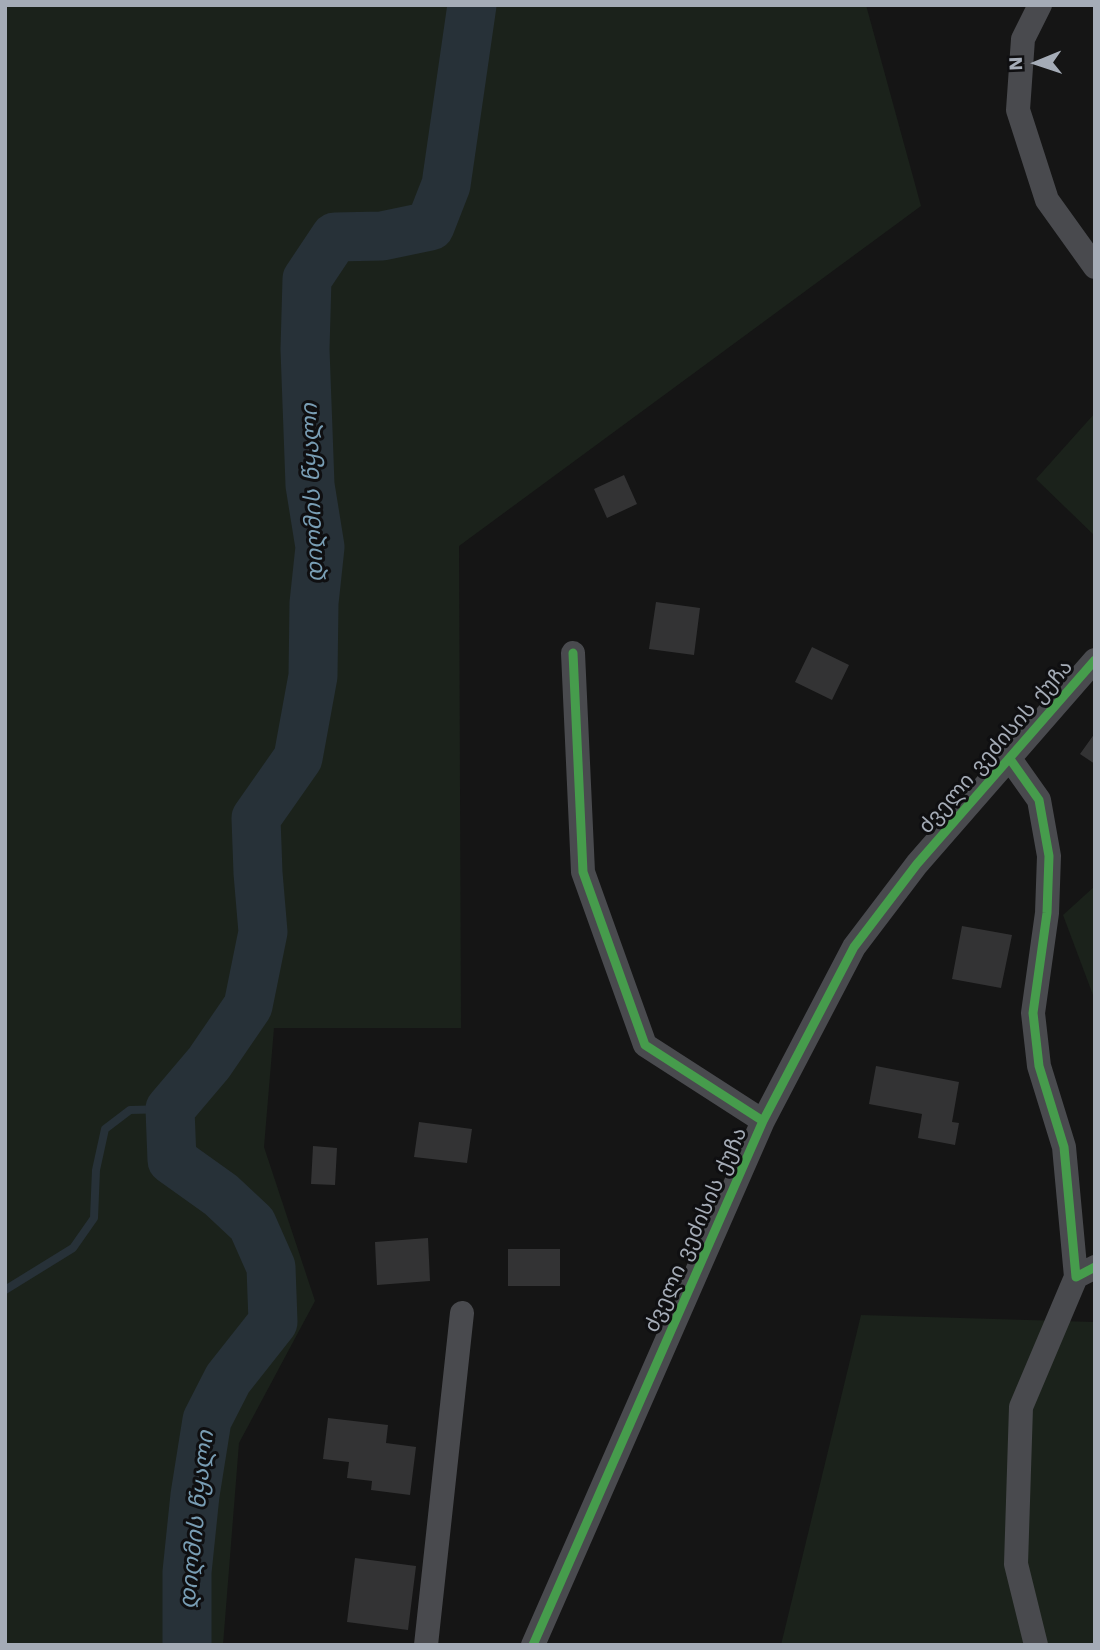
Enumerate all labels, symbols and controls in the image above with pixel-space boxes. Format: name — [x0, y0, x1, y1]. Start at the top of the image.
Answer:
north arrow — [1002, 28, 1072, 98]
text: N — [1004, 56, 1027, 71]
water label: დიღმის წყალი — [296, 403, 330, 583]
street label: ძველი ვეძისის ქუჩა — [914, 655, 1078, 839]
street label: ძველი ვეძისის ქუჩა — [639, 1124, 753, 1336]
water label: დიღმის წყალი — [174, 1429, 220, 1611]

